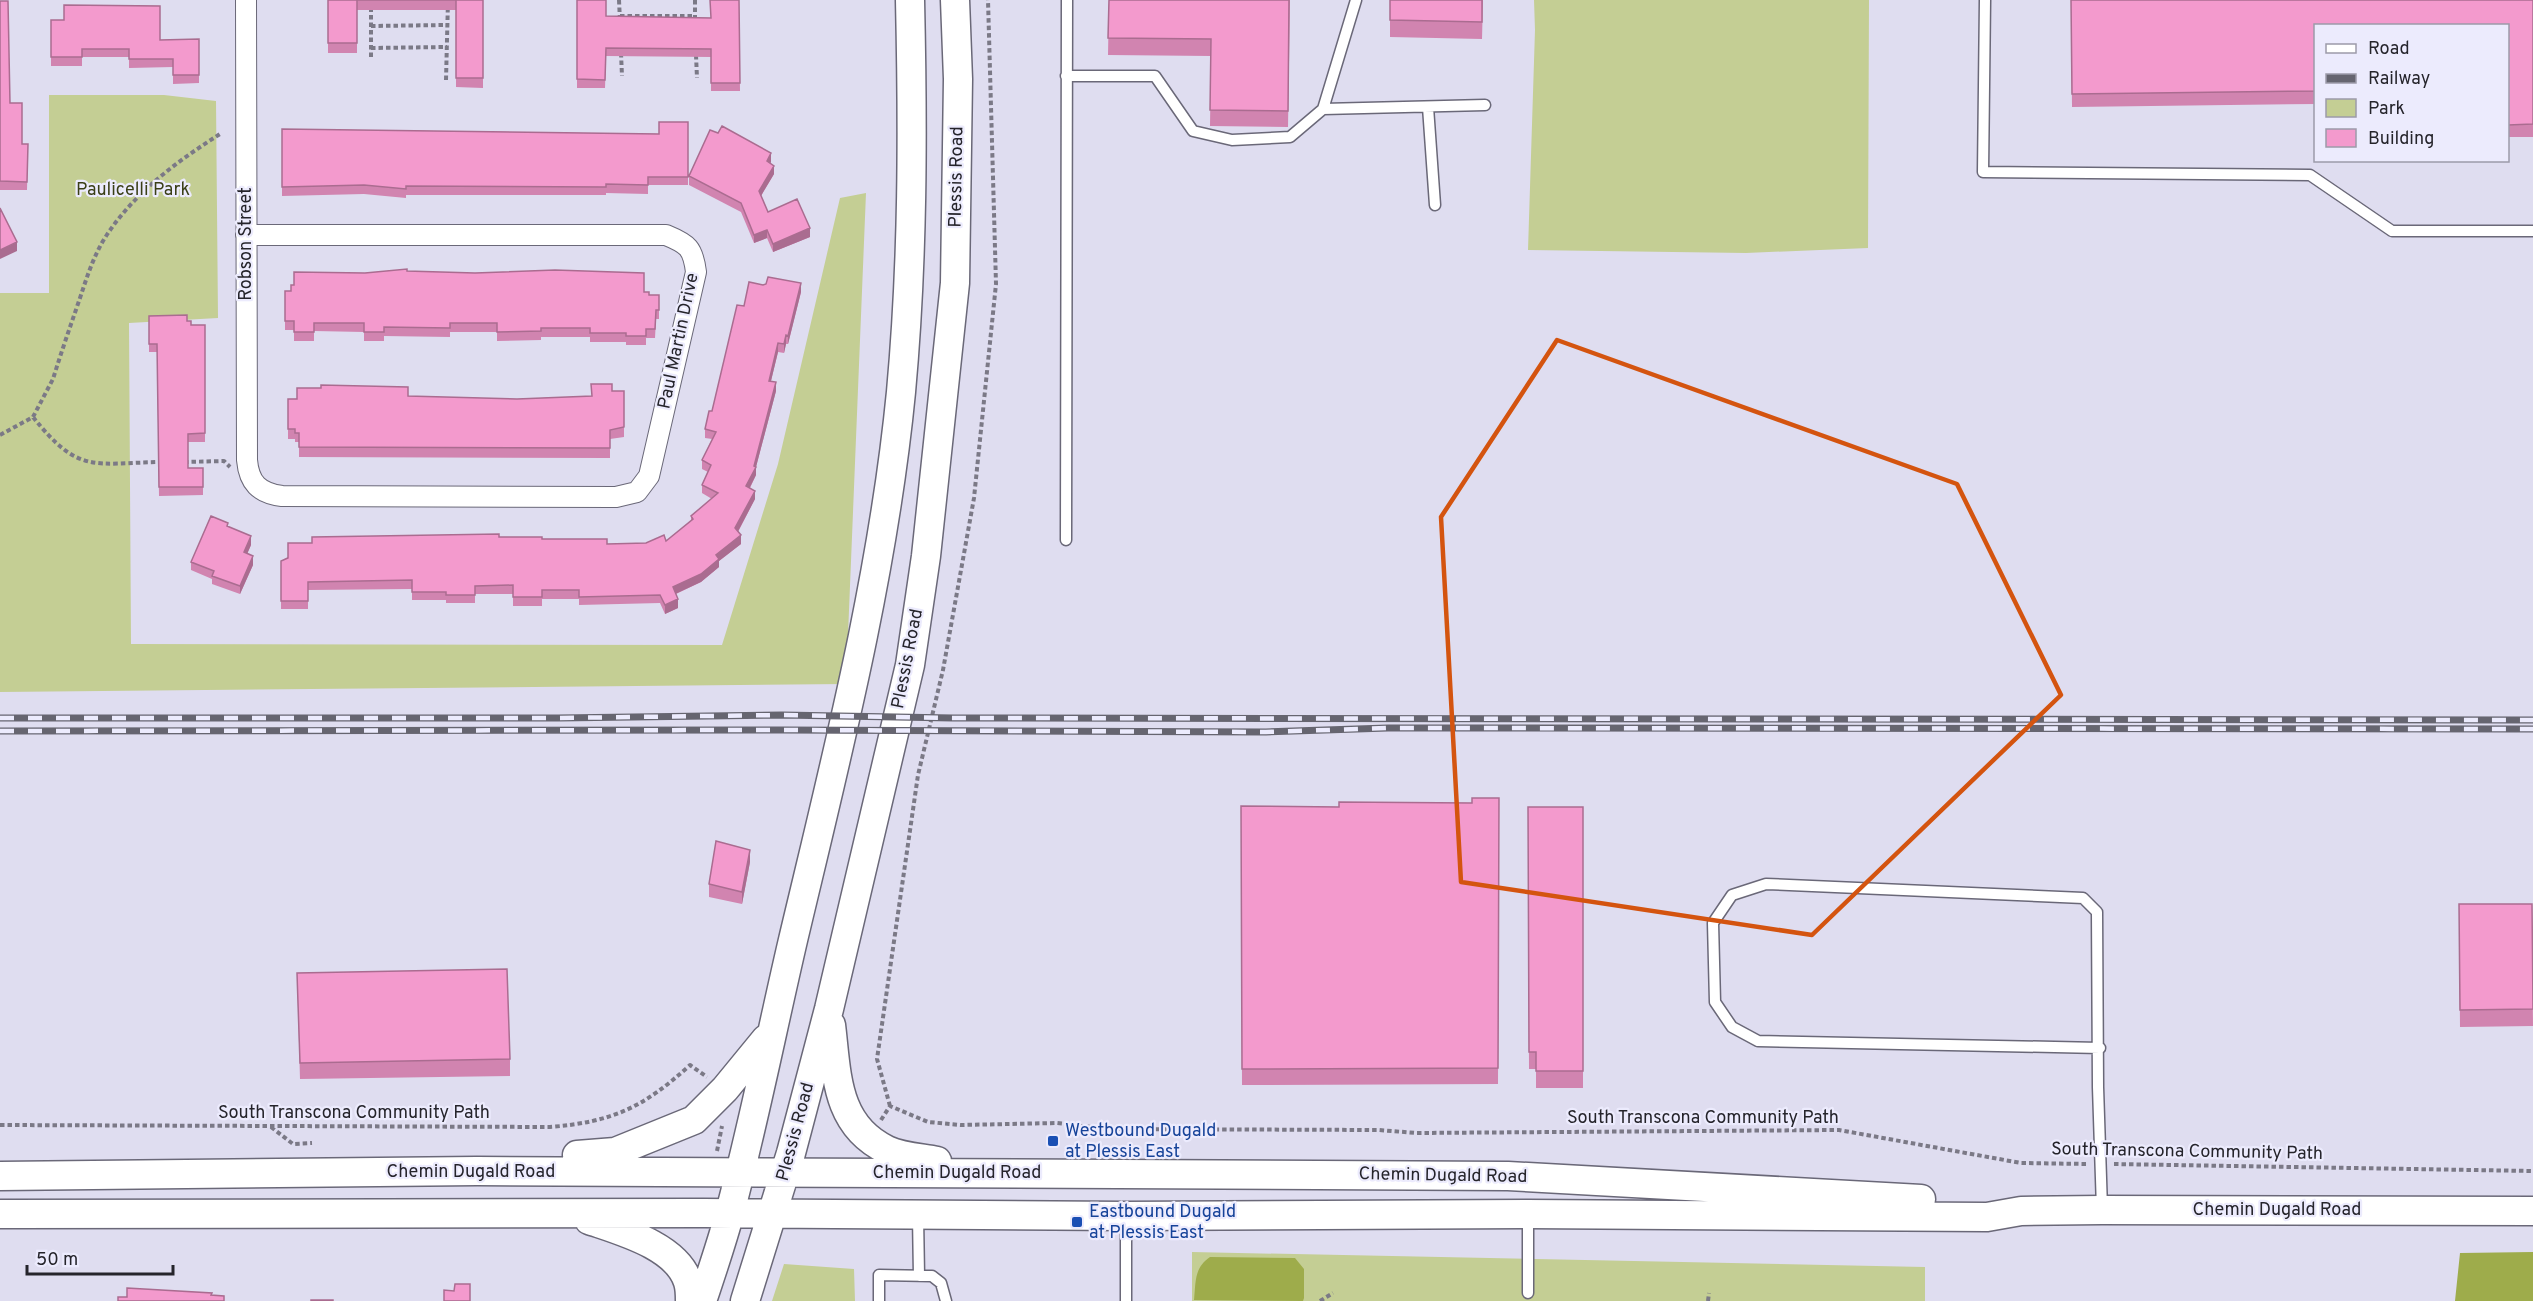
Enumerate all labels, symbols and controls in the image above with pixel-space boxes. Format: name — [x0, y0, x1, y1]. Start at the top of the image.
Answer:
legend — [2314, 24, 2509, 162]
text: Road — [2368, 38, 2410, 61]
text: Railway — [2368, 68, 2430, 91]
text: Park — [2368, 98, 2405, 121]
street label: Plessis Road — [945, 126, 969, 228]
text: Building — [2368, 128, 2434, 151]
park label: Paulicelli Park — [76, 179, 190, 202]
street label: Robson Street — [235, 187, 258, 301]
street label: Paul Martin Drive — [653, 271, 705, 411]
street label: Plessis Road — [887, 607, 929, 711]
street label: Plessis Road — [772, 1080, 820, 1184]
street label: South Transcona Community Path — [218, 1102, 490, 1125]
street label: South Transcona Community Path — [1567, 1107, 1839, 1130]
place label: Westbound Dugald at Plessis East — [1065, 1120, 1216, 1164]
marker: Westbound Dugald at Plessis East — [1046, 1134, 1060, 1148]
street label: South Transcona Community Path — [2051, 1138, 2323, 1166]
street label: Chemin Dugald Road — [387, 1161, 555, 1184]
street label: Chemin Dugald Road — [873, 1162, 1041, 1185]
street label: Chemin Dugald Road — [1358, 1163, 1528, 1189]
street label: Chemin Dugald Road — [2193, 1199, 2361, 1222]
place label: Eastbound Dugald at Plessis East — [1089, 1201, 1236, 1245]
marker: Eastbound Dugald at Plessis East — [1070, 1215, 1084, 1229]
scale bar — [27, 1238, 172, 1276]
text: 50 m — [36, 1249, 78, 1272]

